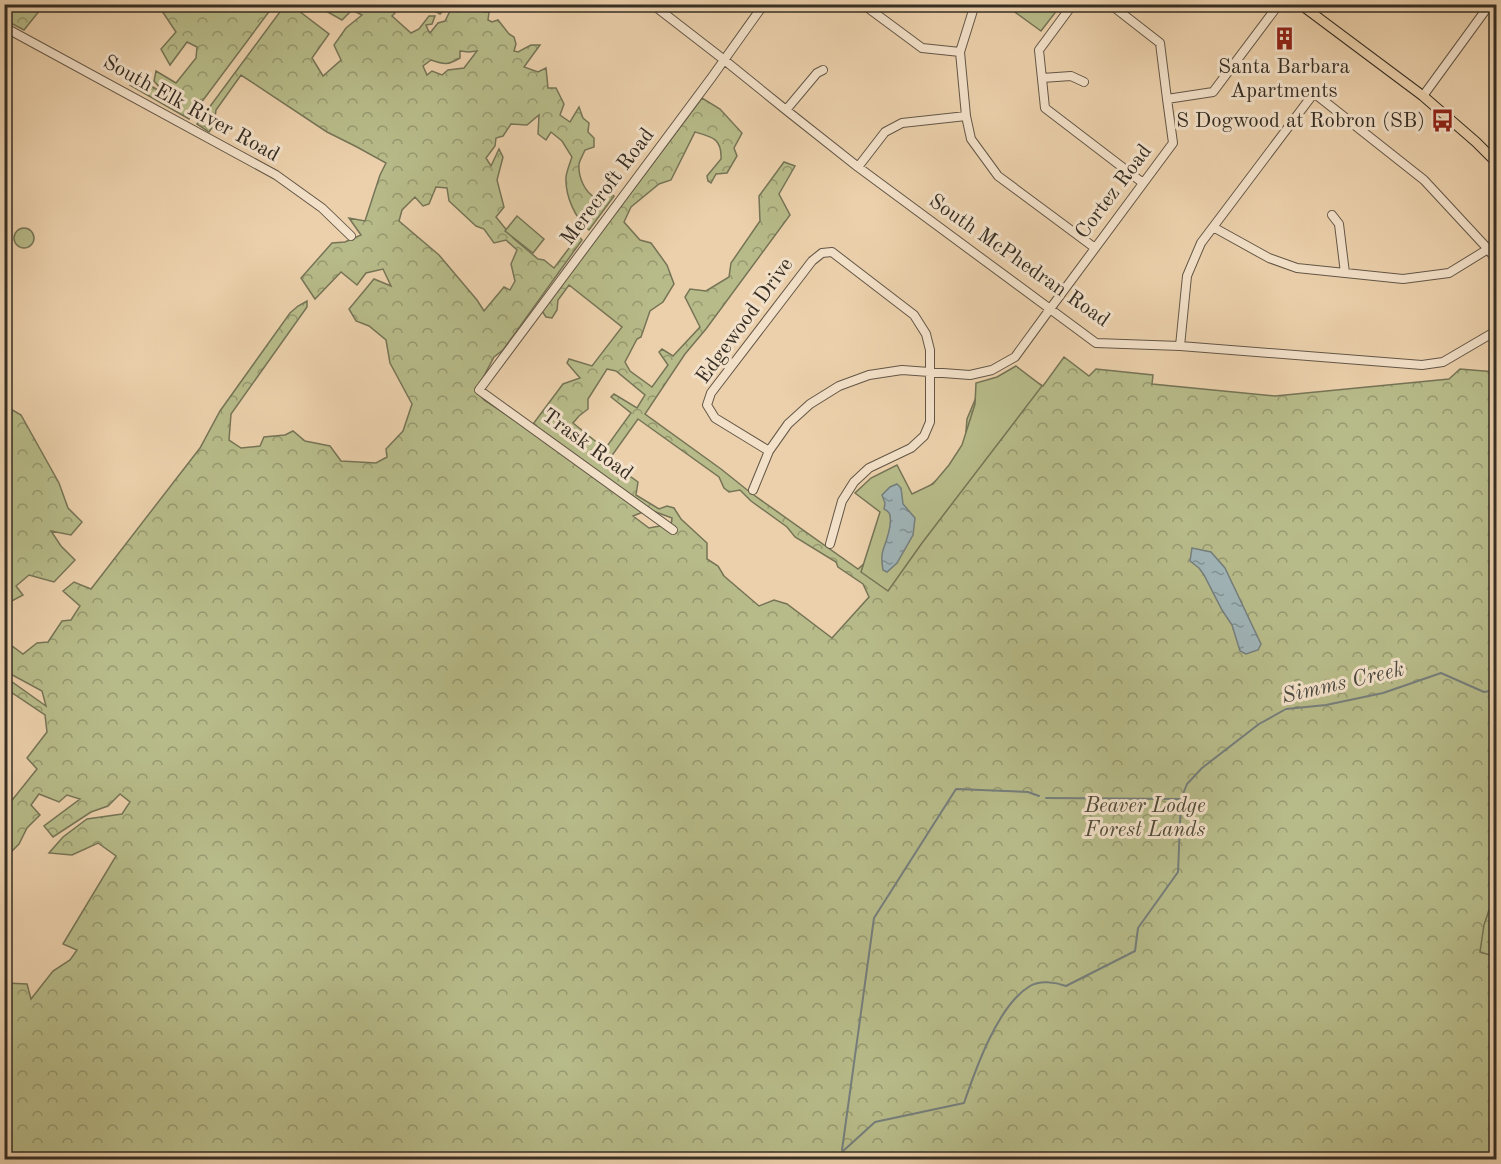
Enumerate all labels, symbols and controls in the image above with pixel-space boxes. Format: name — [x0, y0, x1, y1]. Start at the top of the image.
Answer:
building icon: Santa Barbara Apartments — [1271, 26, 1297, 52]
street label: South Elk River Road — [99, 52, 283, 166]
place label: Santa Barbara Apartments — [1218, 57, 1350, 102]
bus stop icon: S Dogwood at Robron (SB) — [1430, 108, 1456, 134]
place label: S Dogwood at Robron (SB) — [1176, 111, 1425, 132]
street label: Merecroft Road — [557, 124, 659, 249]
street label: Cortez Road — [1072, 141, 1156, 243]
street label: South McPhedran Road — [925, 191, 1113, 331]
street label: Edgewood Drive — [692, 254, 798, 388]
street label: Trask Road — [538, 405, 636, 485]
water label: Simms Creek — [1280, 658, 1407, 708]
park label: Beaver Lodge Forest Lands — [1083, 796, 1206, 841]

